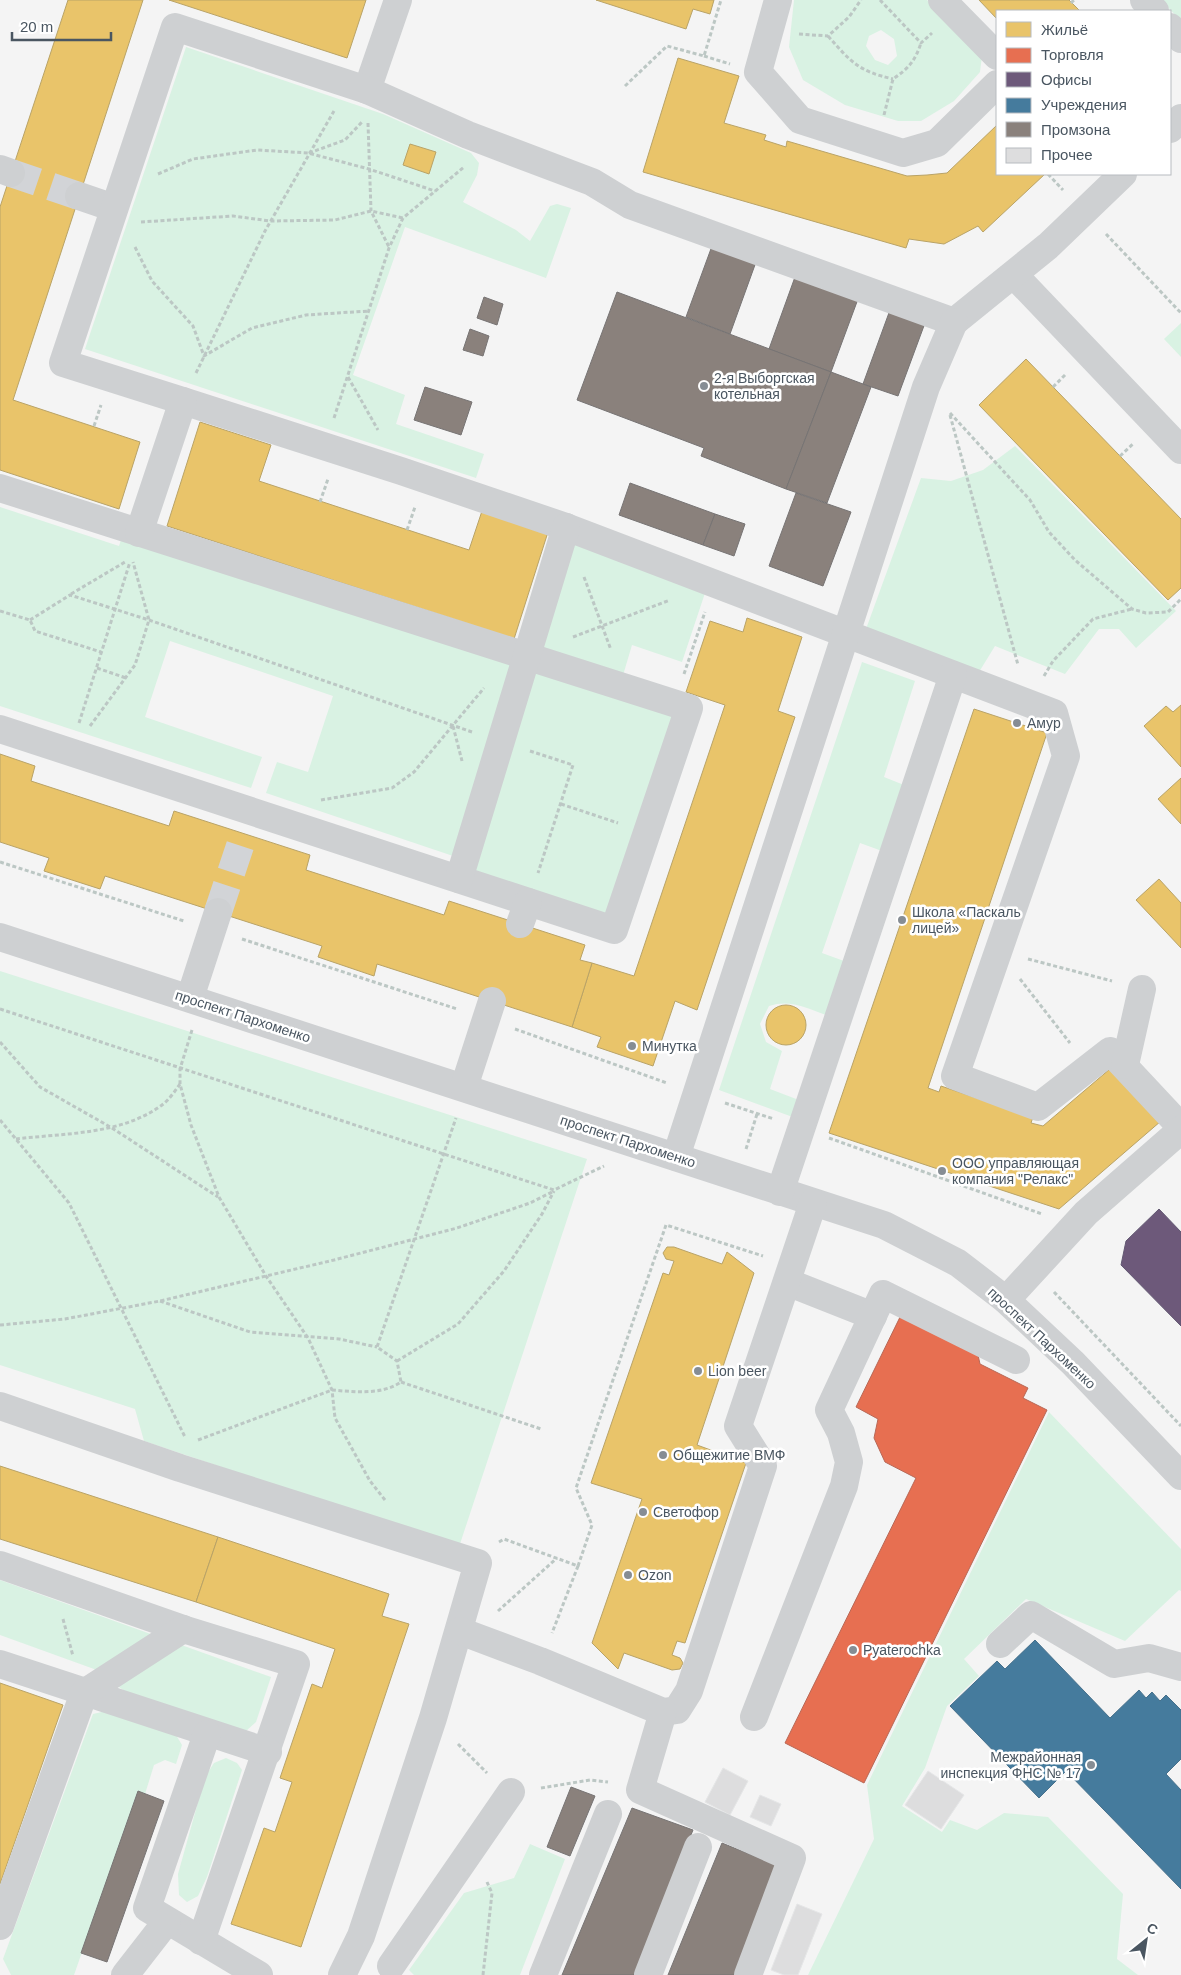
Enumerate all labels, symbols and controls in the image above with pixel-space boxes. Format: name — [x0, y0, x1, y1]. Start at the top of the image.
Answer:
scale bar — [12, 10, 111, 42]
legend — [996, 10, 1171, 175]
text: 20 m — [20, 18, 53, 35]
text: Жильё — [1041, 21, 1088, 38]
text: Торговля — [1041, 46, 1104, 63]
text: Офисы — [1041, 71, 1092, 88]
text: Учреждения — [1041, 96, 1127, 113]
text: Промзона — [1041, 121, 1111, 138]
text: Прочее — [1041, 146, 1093, 163]
place label: 2-я Выборгская котельная — [714, 370, 815, 402]
marker: 2-я Выборгская котельная — [698, 380, 710, 392]
place label: Амур — [1027, 715, 1061, 731]
marker: Амур — [1011, 717, 1023, 729]
place label: Школа «Паскаль лицей» — [912, 904, 1021, 936]
marker: Школа «Паскаль лицей» — [896, 914, 908, 926]
street label: проспект Пархоменко — [173, 987, 313, 1046]
place label: Минутка — [642, 1038, 697, 1054]
marker: Минутка — [626, 1040, 638, 1052]
street label: проспект Пархоменко — [558, 1112, 698, 1171]
place label: ООО управляющая компания "Релакс" — [952, 1155, 1079, 1187]
marker: ООО управляющая компания "Релакс" — [936, 1165, 948, 1177]
street label: проспект Пархоменко — [985, 1284, 1099, 1392]
place label: Lion beer — [708, 1363, 767, 1379]
marker: Lion beer — [692, 1365, 704, 1377]
place label: Общежитие ВМФ — [673, 1447, 785, 1463]
marker: Общежитие ВМФ — [657, 1449, 669, 1461]
place label: Светофор — [653, 1504, 719, 1520]
marker: Светофор — [637, 1506, 649, 1518]
place label: Ozon — [638, 1567, 671, 1583]
marker: Ozon — [622, 1569, 634, 1581]
place label: Pyaterochka — [863, 1642, 941, 1658]
marker: Pyaterochka — [847, 1644, 859, 1656]
place label: Межрайонная инспекция ФНС № 17 — [940, 1749, 1081, 1781]
marker: Межрайонная инспекция ФНС № 17 — [1085, 1759, 1097, 1771]
north arrow — [1121, 1915, 1171, 1965]
text: С — [1144, 1919, 1161, 1938]

